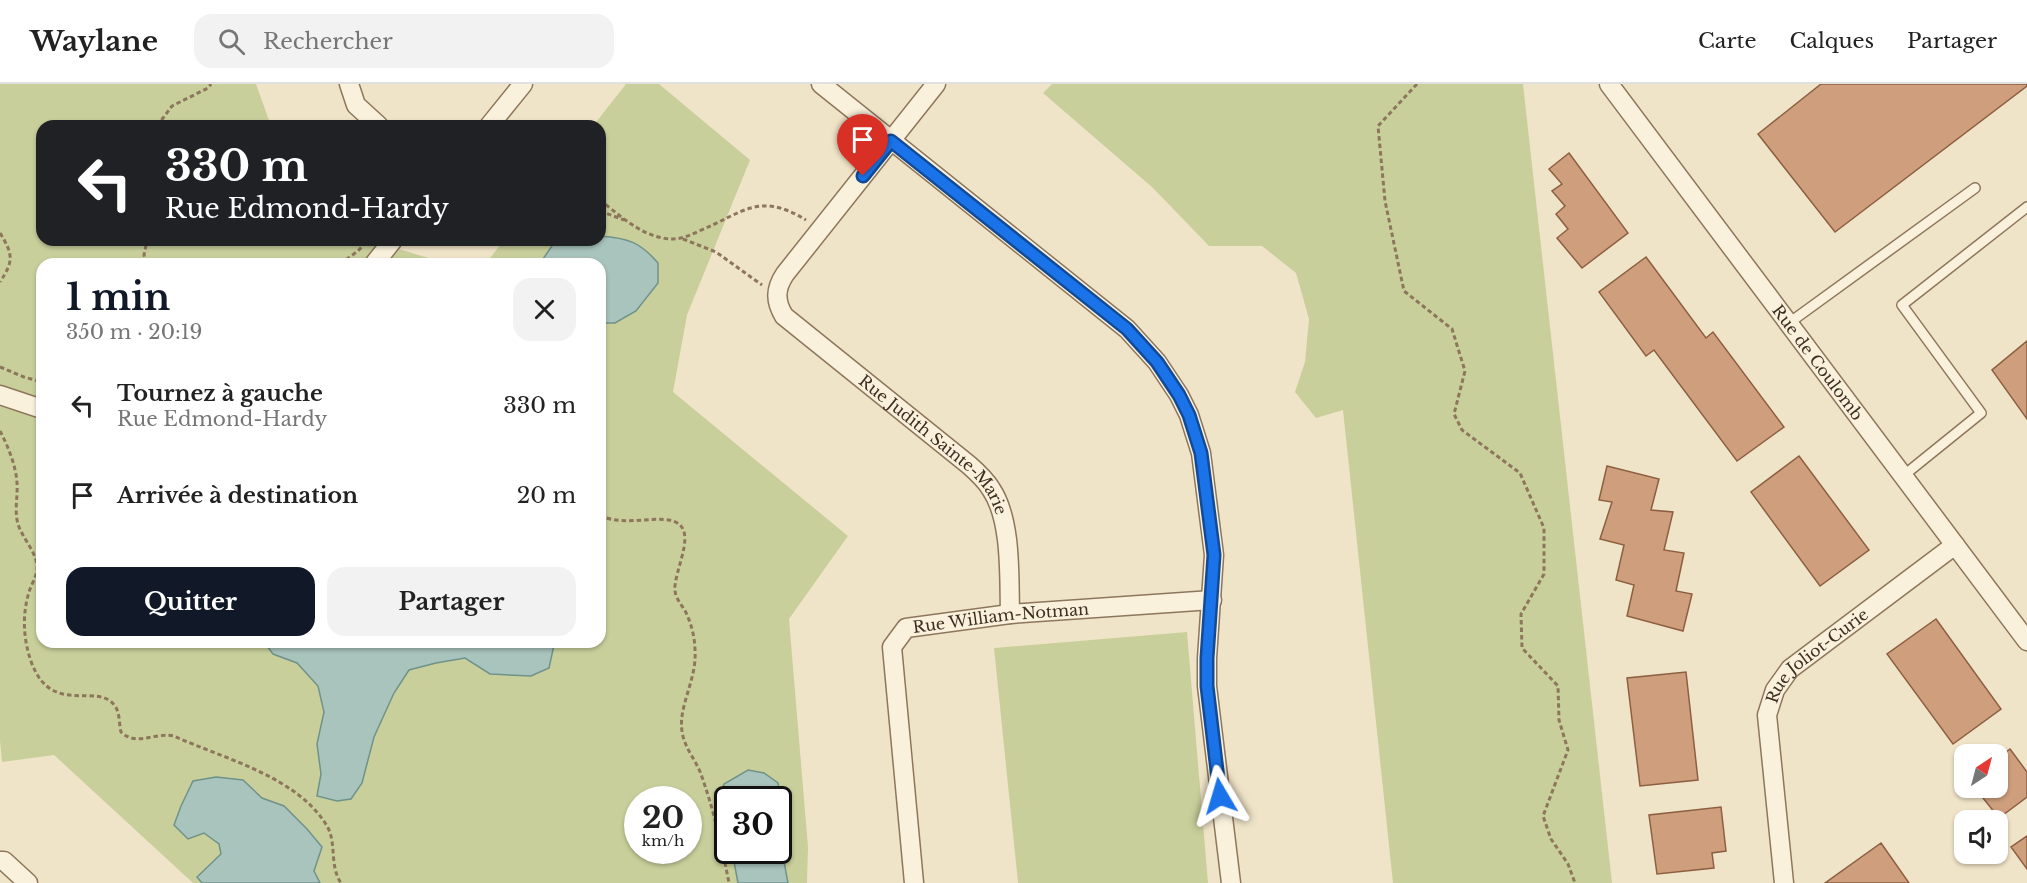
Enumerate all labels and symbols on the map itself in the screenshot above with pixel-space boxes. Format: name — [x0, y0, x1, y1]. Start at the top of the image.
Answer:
pin — [837, 114, 888, 176]
street label: Rue de Coulomb — [1768, 301, 1868, 424]
street label: Rue Judith Sainte-Marie — [855, 370, 1012, 517]
street label: Rue William-Notman — [911, 599, 1090, 637]
street label: Rue Joliot-Curie — [1761, 604, 1872, 706]
north arrow — [1954, 744, 2008, 798]
position arrow — [1188, 764, 1252, 828]
speed limit sign: 30 — [714, 786, 792, 864]

